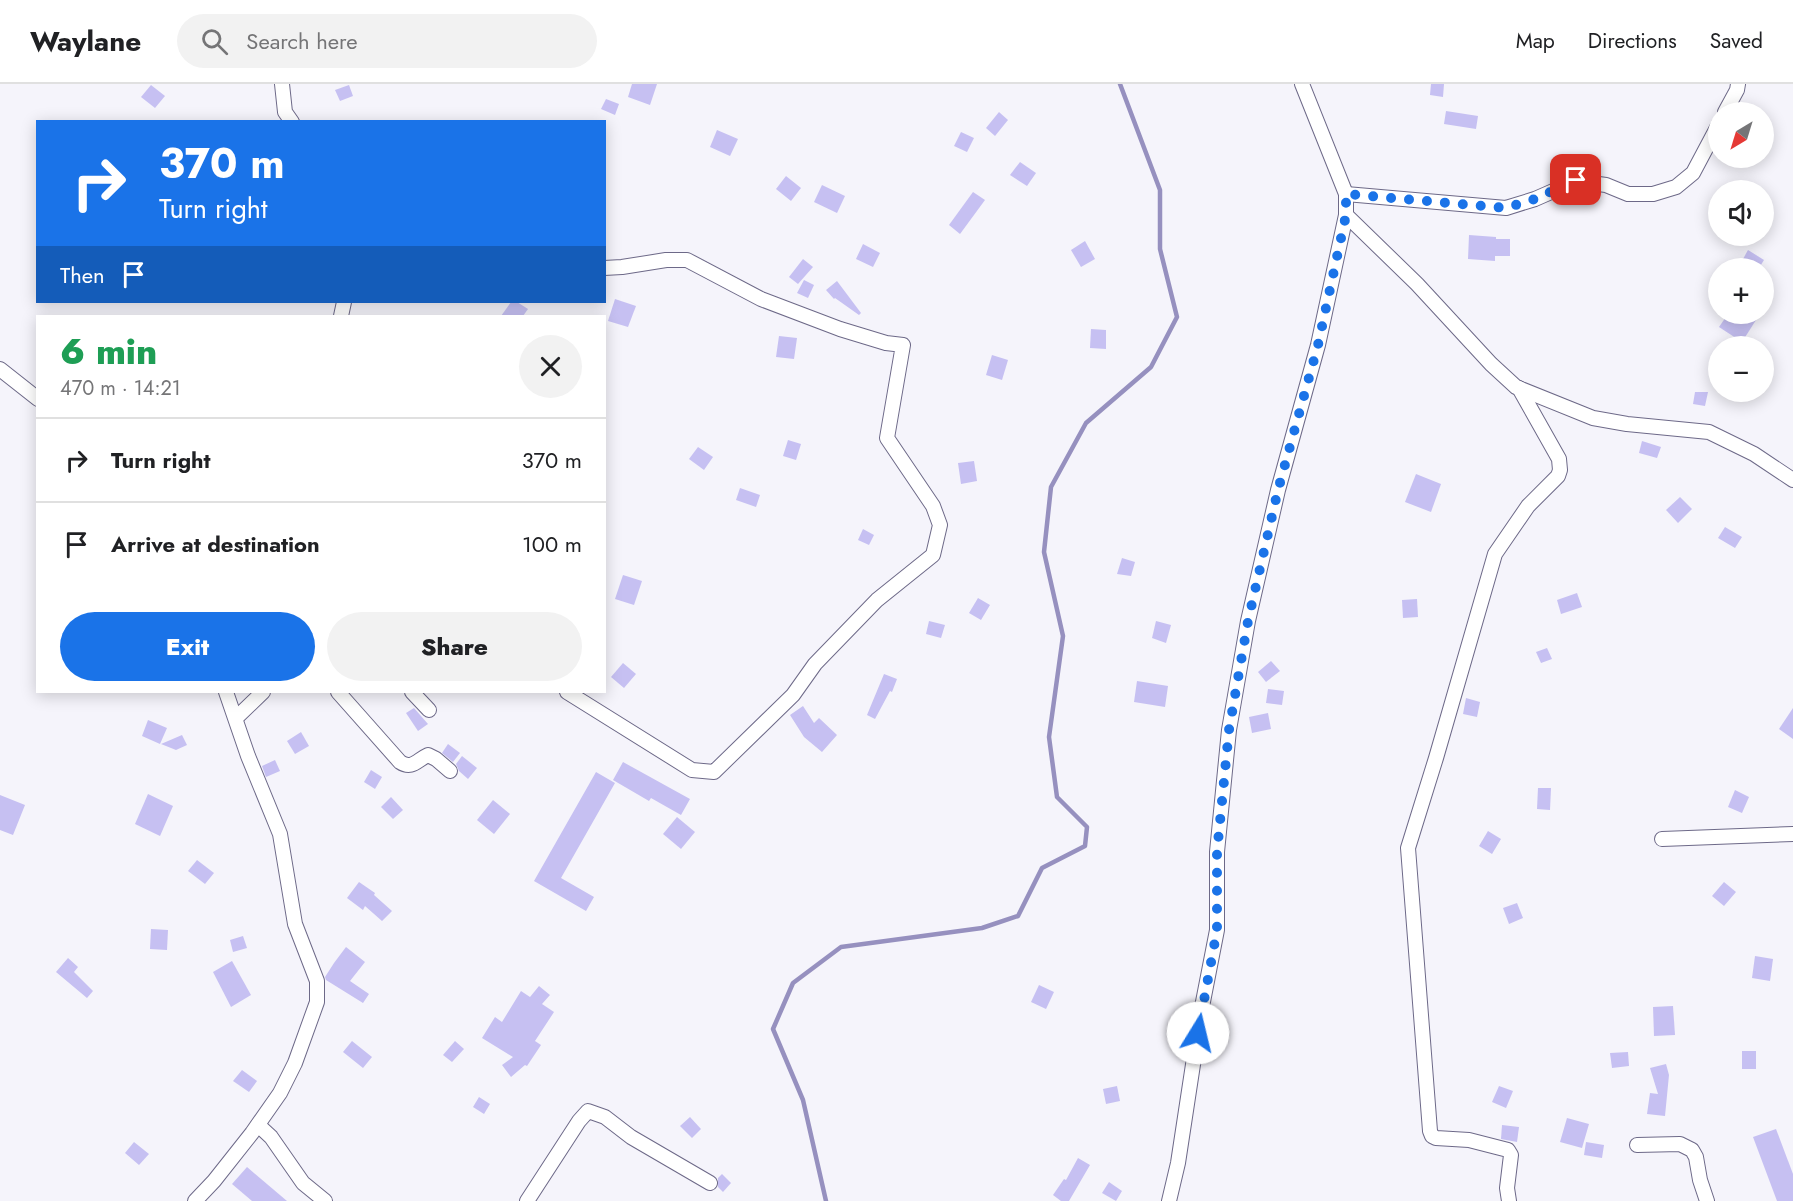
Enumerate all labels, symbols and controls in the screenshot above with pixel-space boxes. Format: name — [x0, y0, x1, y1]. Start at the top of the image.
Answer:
search box — [177, 14, 597, 68]
text: Waylane — [30, 21, 141, 62]
icon: search — [198, 25, 231, 58]
text: Search here — [246, 25, 358, 57]
text: Map — [1516, 26, 1555, 56]
text: Directions — [1588, 26, 1677, 56]
text: Saved — [1710, 26, 1763, 56]
north arrow — [1708, 102, 1774, 168]
map controls — [1708, 102, 1774, 402]
text: 370 m — [159, 133, 285, 194]
icon: right — [60, 144, 138, 222]
pin — [1550, 154, 1601, 205]
icon: arrive — [1559, 163, 1592, 196]
button: sound — [1708, 180, 1774, 246]
text: Turn right — [159, 189, 267, 228]
icon: arrive — [117, 258, 150, 291]
button: + — [1708, 258, 1774, 324]
text: Then — [60, 259, 105, 291]
text: 6 min — [60, 325, 157, 377]
button: close — [519, 335, 582, 398]
button: − — [1708, 336, 1774, 402]
text: 470 m · 14:21 — [60, 374, 181, 403]
icon: right — [60, 444, 93, 477]
text: Turn right — [111, 444, 211, 476]
text: 370 m — [522, 444, 582, 476]
icon: arrive — [60, 528, 93, 561]
text: Arrive at destination — [111, 528, 320, 560]
text: 100 m — [522, 528, 582, 560]
button: Exit — [60, 612, 315, 681]
button: Share — [327, 612, 582, 681]
position arrow — [1166, 1001, 1230, 1065]

